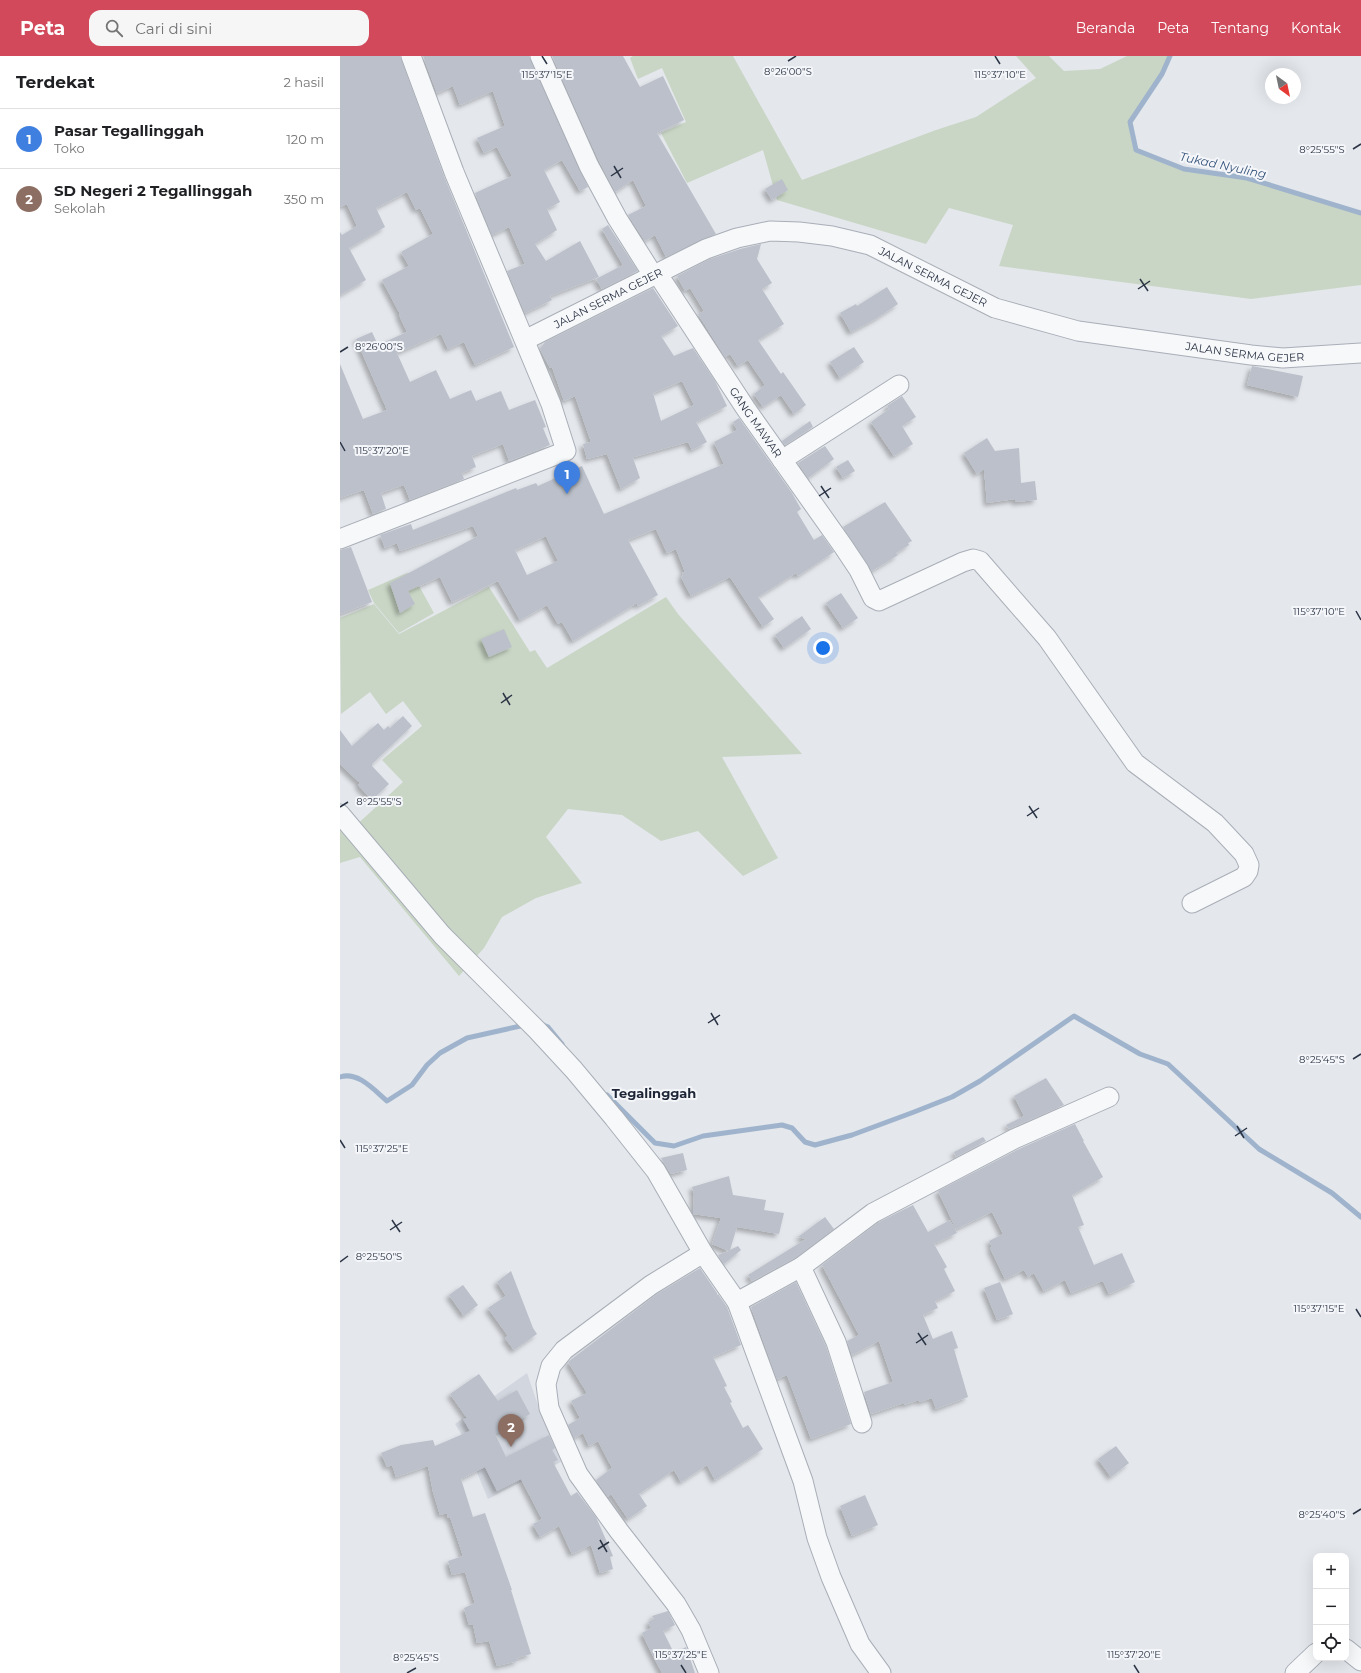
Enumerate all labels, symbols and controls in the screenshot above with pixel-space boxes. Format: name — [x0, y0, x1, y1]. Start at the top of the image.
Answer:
search box — [89, 10, 369, 46]
text: Peta — [20, 17, 65, 40]
icon: search — [103, 17, 125, 39]
text: Cari di sini — [135, 19, 212, 38]
text: Beranda — [1076, 19, 1135, 37]
text: Peta — [1157, 19, 1189, 37]
text: Tentang — [1211, 19, 1269, 37]
text: Kontak — [1291, 19, 1341, 37]
text: 8°26'00"S — [764, 65, 812, 78]
text: 115°37'15"E — [522, 68, 573, 81]
text: 115°37'10"E — [974, 68, 1026, 81]
north arrow — [1265, 68, 1301, 104]
text: Terdekat — [16, 72, 95, 92]
text: 2 hasil — [283, 74, 324, 90]
text: Pasar Tegallinggah — [54, 121, 204, 140]
text: 1 — [26, 131, 32, 147]
text: 120 m — [286, 131, 324, 147]
text: Toko — [54, 140, 85, 156]
text: 8°25'55"S — [1299, 143, 1345, 156]
water label: Tukad Nyuling — [1178, 148, 1268, 182]
text: SD Negeri 2 Tegallinggah — [54, 181, 252, 200]
text: 2 — [25, 191, 33, 207]
text: 350 m — [284, 191, 324, 207]
text: Sekolah — [54, 200, 105, 216]
street label: JALAN SERMA GEJER — [876, 243, 990, 310]
street label: JALAN SERMA GEJER — [551, 265, 665, 332]
street label: JALAN SERMA GEJER — [1184, 339, 1305, 365]
text: 8°26'00"S — [355, 340, 403, 353]
street label: GANG MAWAR — [727, 384, 785, 460]
text: 115°37'20"E — [355, 444, 409, 457]
pin: 1 — [554, 461, 580, 494]
text: 115°37'10"E — [1293, 605, 1345, 618]
your location — [813, 638, 833, 658]
text: 8°25'55"S — [356, 795, 402, 808]
text: 8°25'45"S — [1299, 1053, 1345, 1066]
district label: Tegalinggah — [612, 1085, 696, 1101]
text: 115°37'25"E — [356, 1142, 409, 1155]
text: 8°25'50"S — [356, 1250, 402, 1263]
text: 115°37'15"E — [1294, 1302, 1345, 1315]
pin: 2 — [498, 1414, 524, 1447]
text: 8°25'40"S — [1298, 1508, 1346, 1521]
map controls — [1313, 1553, 1349, 1661]
button: + — [1313, 1553, 1349, 1589]
button: − — [1313, 1589, 1349, 1625]
button: locate — [1313, 1625, 1349, 1661]
text: 115°37'25"E — [655, 1648, 708, 1661]
text: 115°37'20"E — [1107, 1648, 1161, 1661]
text: 8°25'45"S — [393, 1651, 439, 1664]

